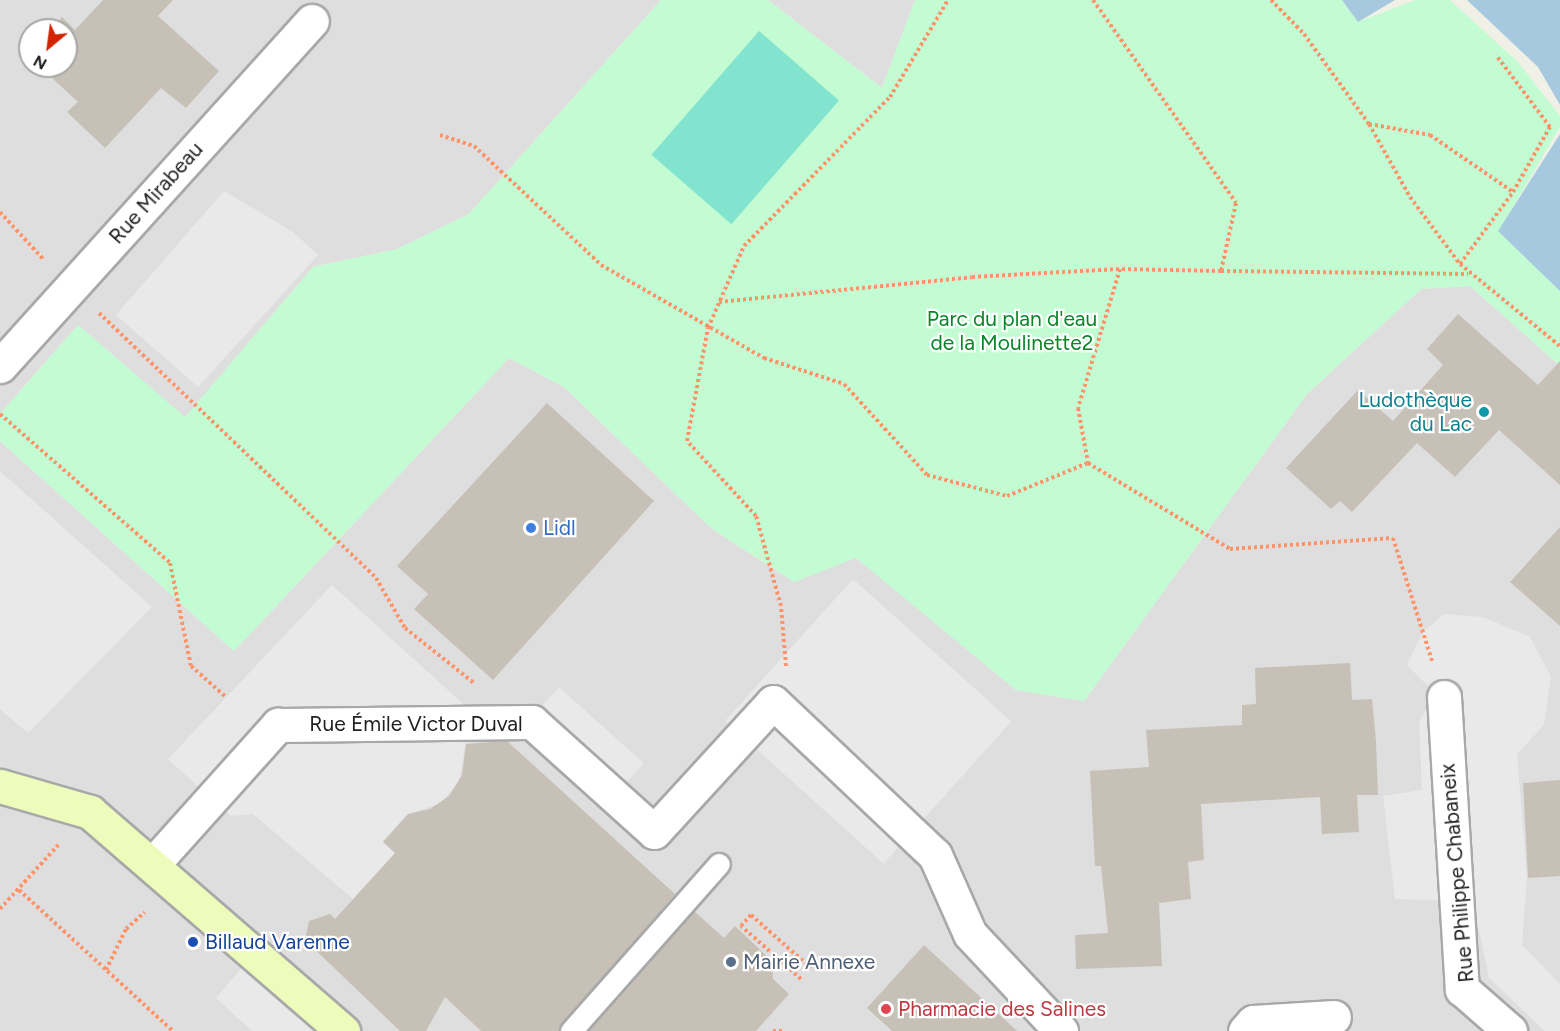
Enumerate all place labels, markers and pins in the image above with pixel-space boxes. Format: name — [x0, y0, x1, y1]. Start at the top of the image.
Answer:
place label: Ludothèque du Lac — [1358, 387, 1472, 437]
marker: Ludothèque du Lac — [1477, 405, 1491, 419]
place label: Lidl — [543, 515, 576, 541]
marker: Lidl — [524, 521, 538, 535]
place label: Billaud Varenne — [205, 929, 350, 955]
marker: Billaud Varenne — [186, 935, 200, 949]
place label: Mairie Annexe — [743, 949, 875, 975]
marker: Mairie Annexe — [724, 955, 738, 969]
place label: Pharmacie des Salines — [898, 996, 1106, 1022]
marker: Pharmacie des Salines — [879, 1002, 893, 1016]

